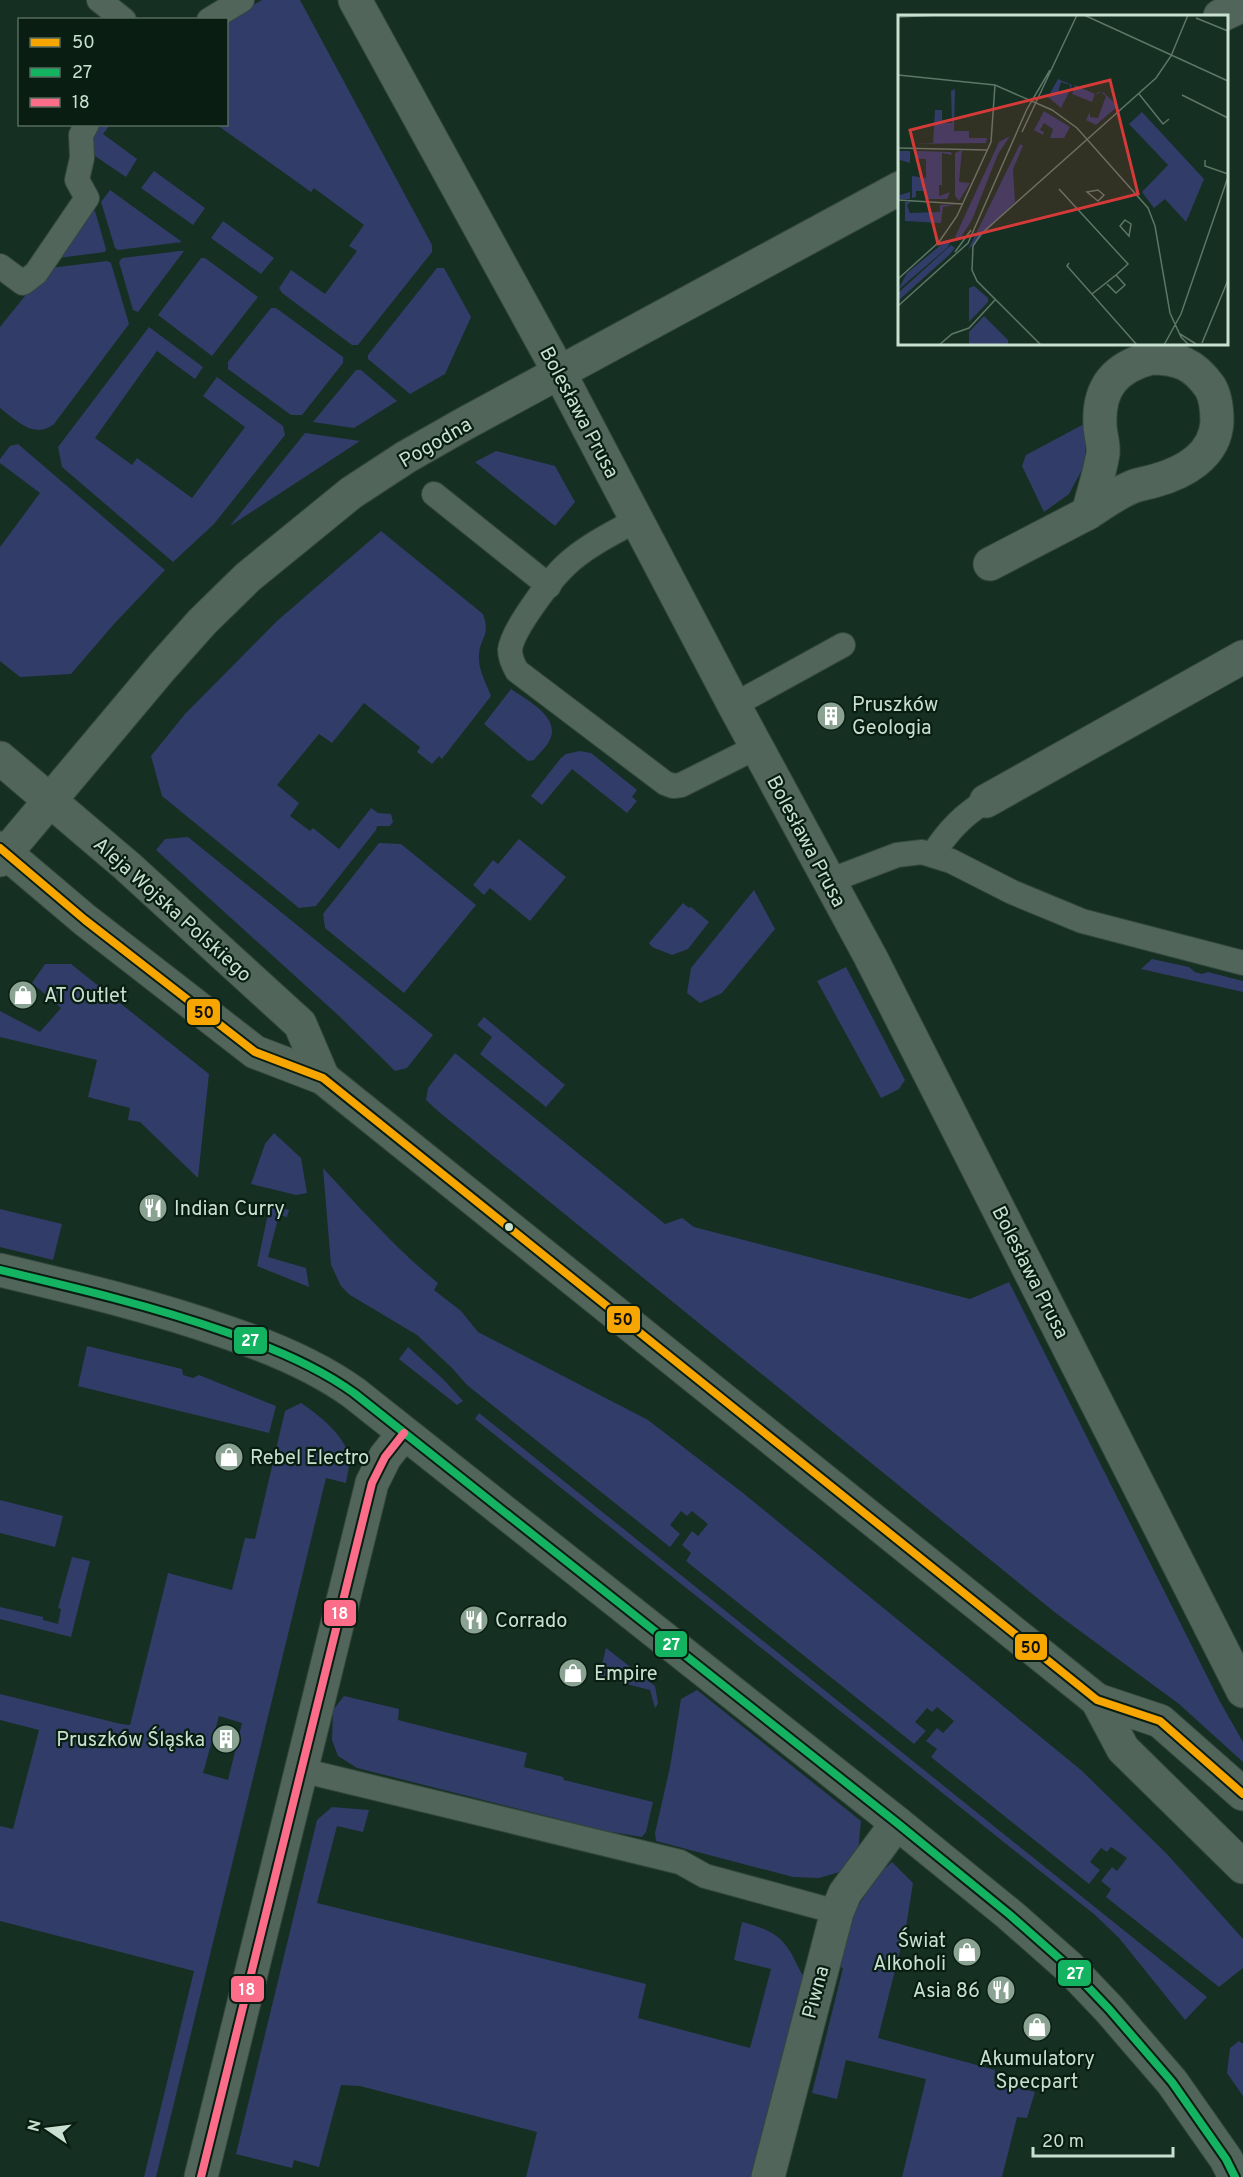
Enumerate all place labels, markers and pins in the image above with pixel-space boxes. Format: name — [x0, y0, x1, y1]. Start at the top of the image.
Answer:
place label: Pruszków Geologia — [852, 693, 938, 742]
building icon: Pruszków Geologia — [815, 700, 847, 732]
shop icon: AT Outlet — [7, 979, 39, 1011]
place label: AT Outlet — [44, 984, 127, 1010]
restaurant icon: Indian Curry — [137, 1192, 169, 1224]
place label: Indian Curry — [174, 1197, 285, 1223]
unlabelled marker — [503, 1221, 515, 1233]
shop icon: Rebel Electro — [213, 1441, 245, 1473]
place label: Rebel Electro — [250, 1446, 369, 1472]
restaurant icon: Corrado — [458, 1604, 490, 1636]
place label: Corrado — [495, 1609, 567, 1635]
shop icon: Empire — [557, 1657, 589, 1689]
place label: Empire — [594, 1662, 658, 1688]
building icon: Pruszków Śląska — [210, 1723, 242, 1755]
place label: Pruszków Śląska — [56, 1726, 205, 1754]
place label: Świat Alkoholi — [873, 1927, 946, 1978]
shop icon: Świat Alkoholi — [951, 1936, 983, 1968]
restaurant icon: Asia 86 — [985, 1974, 1017, 2006]
place label: Asia 86 — [913, 1979, 980, 2005]
shop icon: Akumulatory Specpart — [1021, 2011, 1053, 2043]
place label: Akumulatory Specpart — [979, 2047, 1095, 2096]

